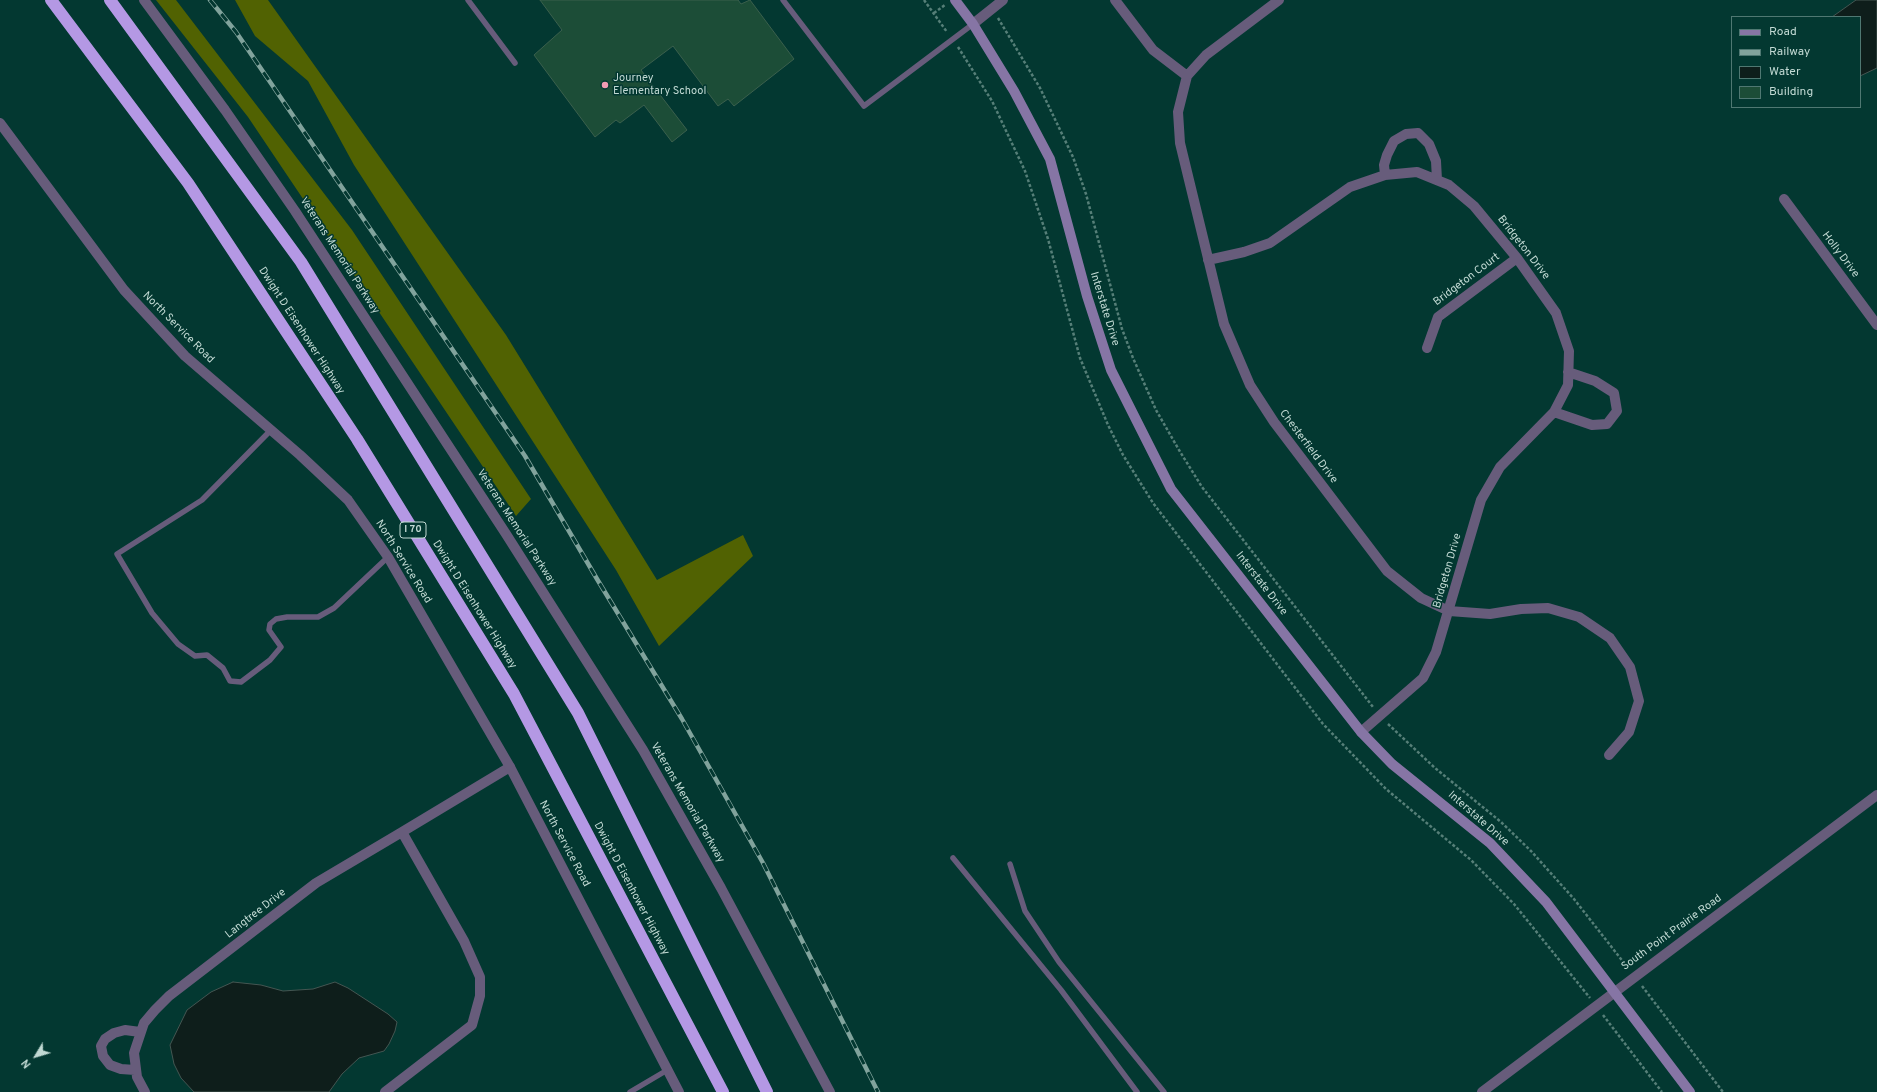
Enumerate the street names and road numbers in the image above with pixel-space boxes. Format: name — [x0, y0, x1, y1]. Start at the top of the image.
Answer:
street label: Veterans Memorial Parkway — [296, 195, 382, 317]
street label: Bridgeton Drive — [1494, 213, 1552, 283]
street label: Holly Drive — [1818, 229, 1862, 281]
street label: Bridgeton Court — [1431, 251, 1503, 309]
street label: Dwight D Eisenhower Highway — [255, 265, 347, 397]
street label: Interstate Drive — [1086, 270, 1122, 348]
street label: North Service Road — [139, 289, 217, 367]
street label: Chesterfield Drive — [1276, 408, 1340, 486]
street label: Veterans Memorial Parkway — [473, 467, 559, 589]
street label: North Service Road — [372, 518, 434, 606]
road number: I 70 — [400, 522, 426, 538]
street label: Bridgeton Drive — [1431, 532, 1465, 610]
street label: Dwight D Eisenhower Highway — [429, 538, 519, 672]
street label: Interstate Drive — [1232, 550, 1290, 618]
street label: Veterans Memorial Parkway — [647, 741, 727, 865]
street label: Interstate Drive — [1445, 789, 1511, 849]
street label: North Service Road — [536, 799, 592, 889]
street label: Dwight D Eisenhower Highway — [590, 820, 672, 958]
street label: Langtree Drive — [223, 886, 289, 942]
street label: South Point Prairie Road — [1619, 892, 1725, 974]

